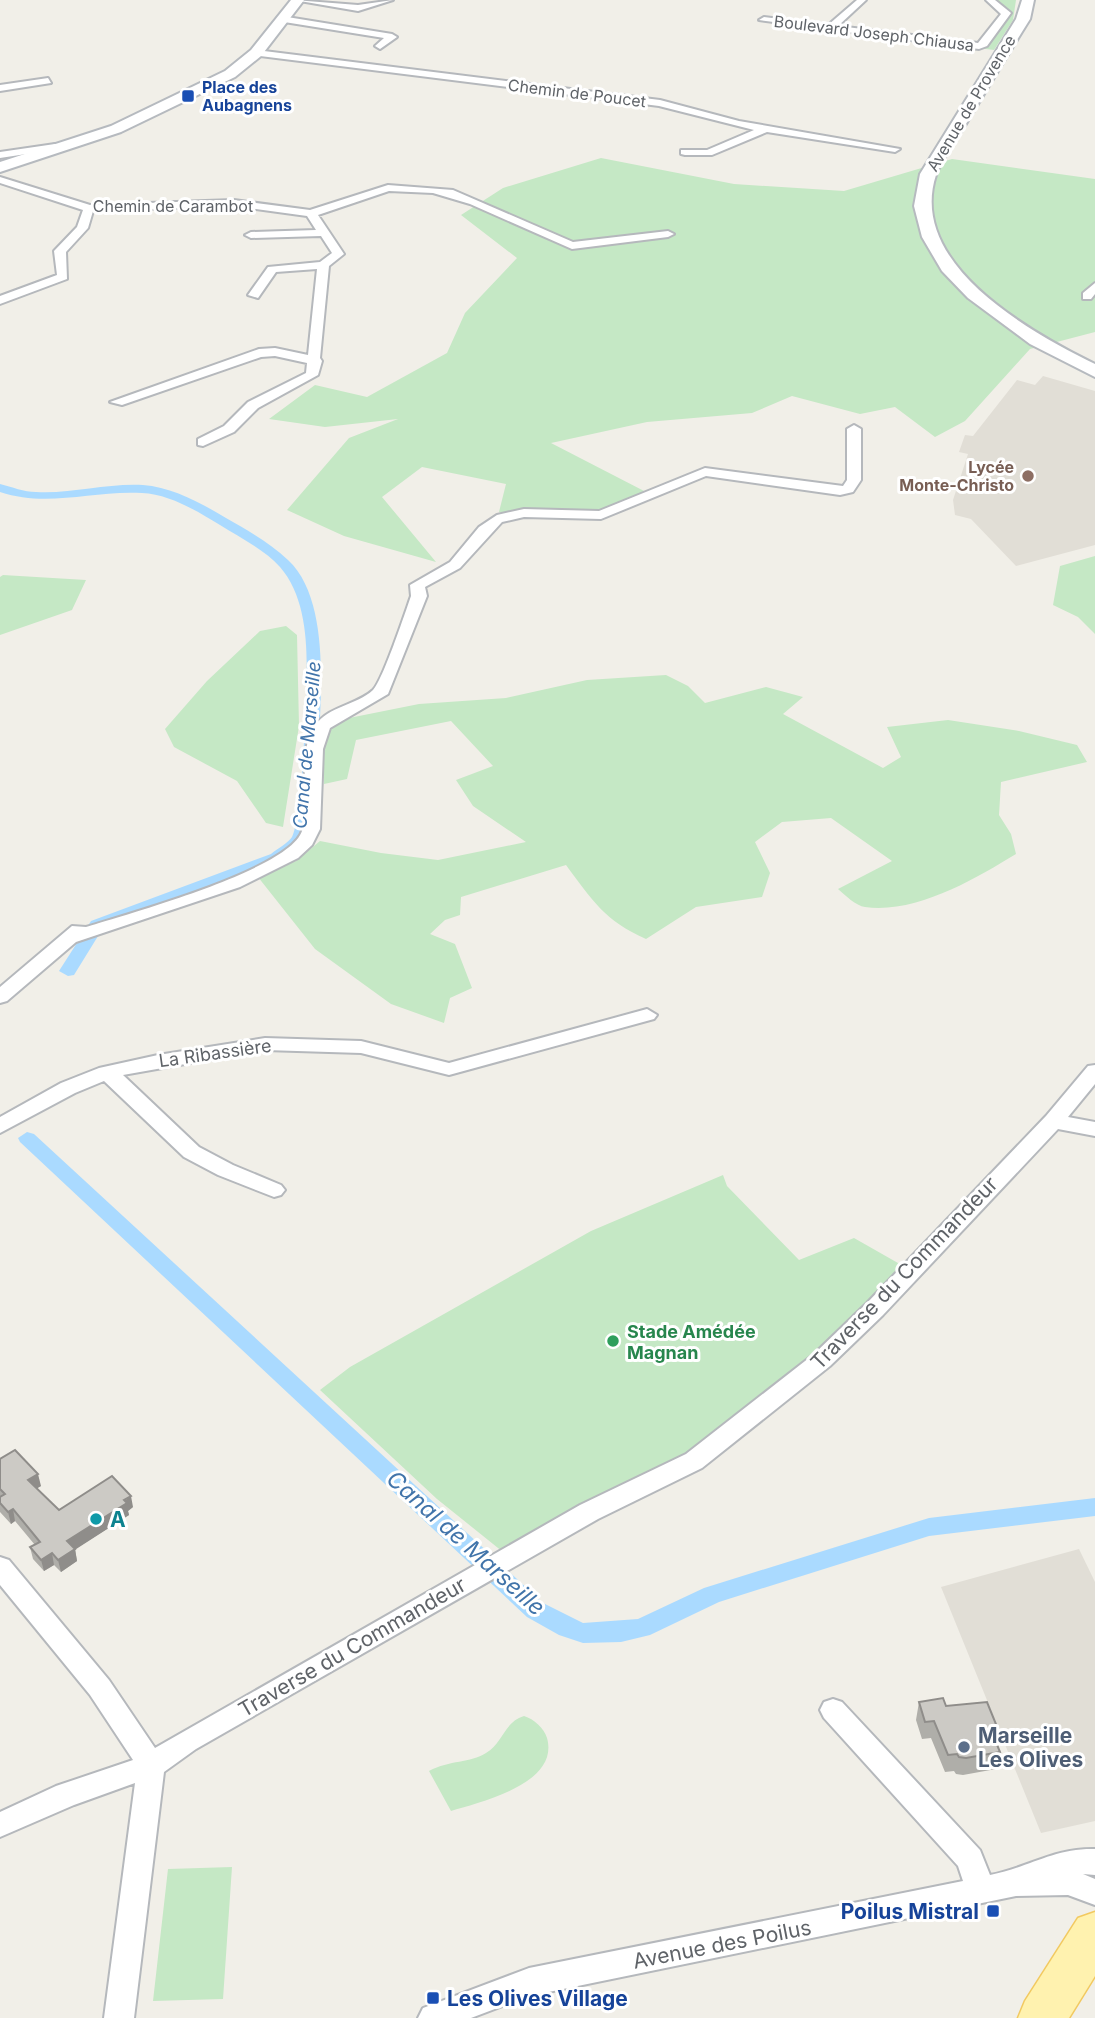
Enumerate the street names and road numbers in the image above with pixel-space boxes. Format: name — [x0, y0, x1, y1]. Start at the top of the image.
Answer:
street label: Boulevard Joseph Chiausa — [773, 11, 975, 55]
street label: Avenue de Provence — [922, 31, 1020, 175]
street label: Chemin de Poucet — [507, 75, 647, 111]
street label: Chemin de Carambot — [93, 196, 253, 216]
street label: La Ribassière — [157, 1035, 273, 1071]
street label: Traverse du Commandeur — [805, 1171, 1003, 1375]
street label: Traverse du Commandeur — [234, 1572, 470, 1722]
street label: Avenue des Poilus — [631, 1914, 813, 1974]

